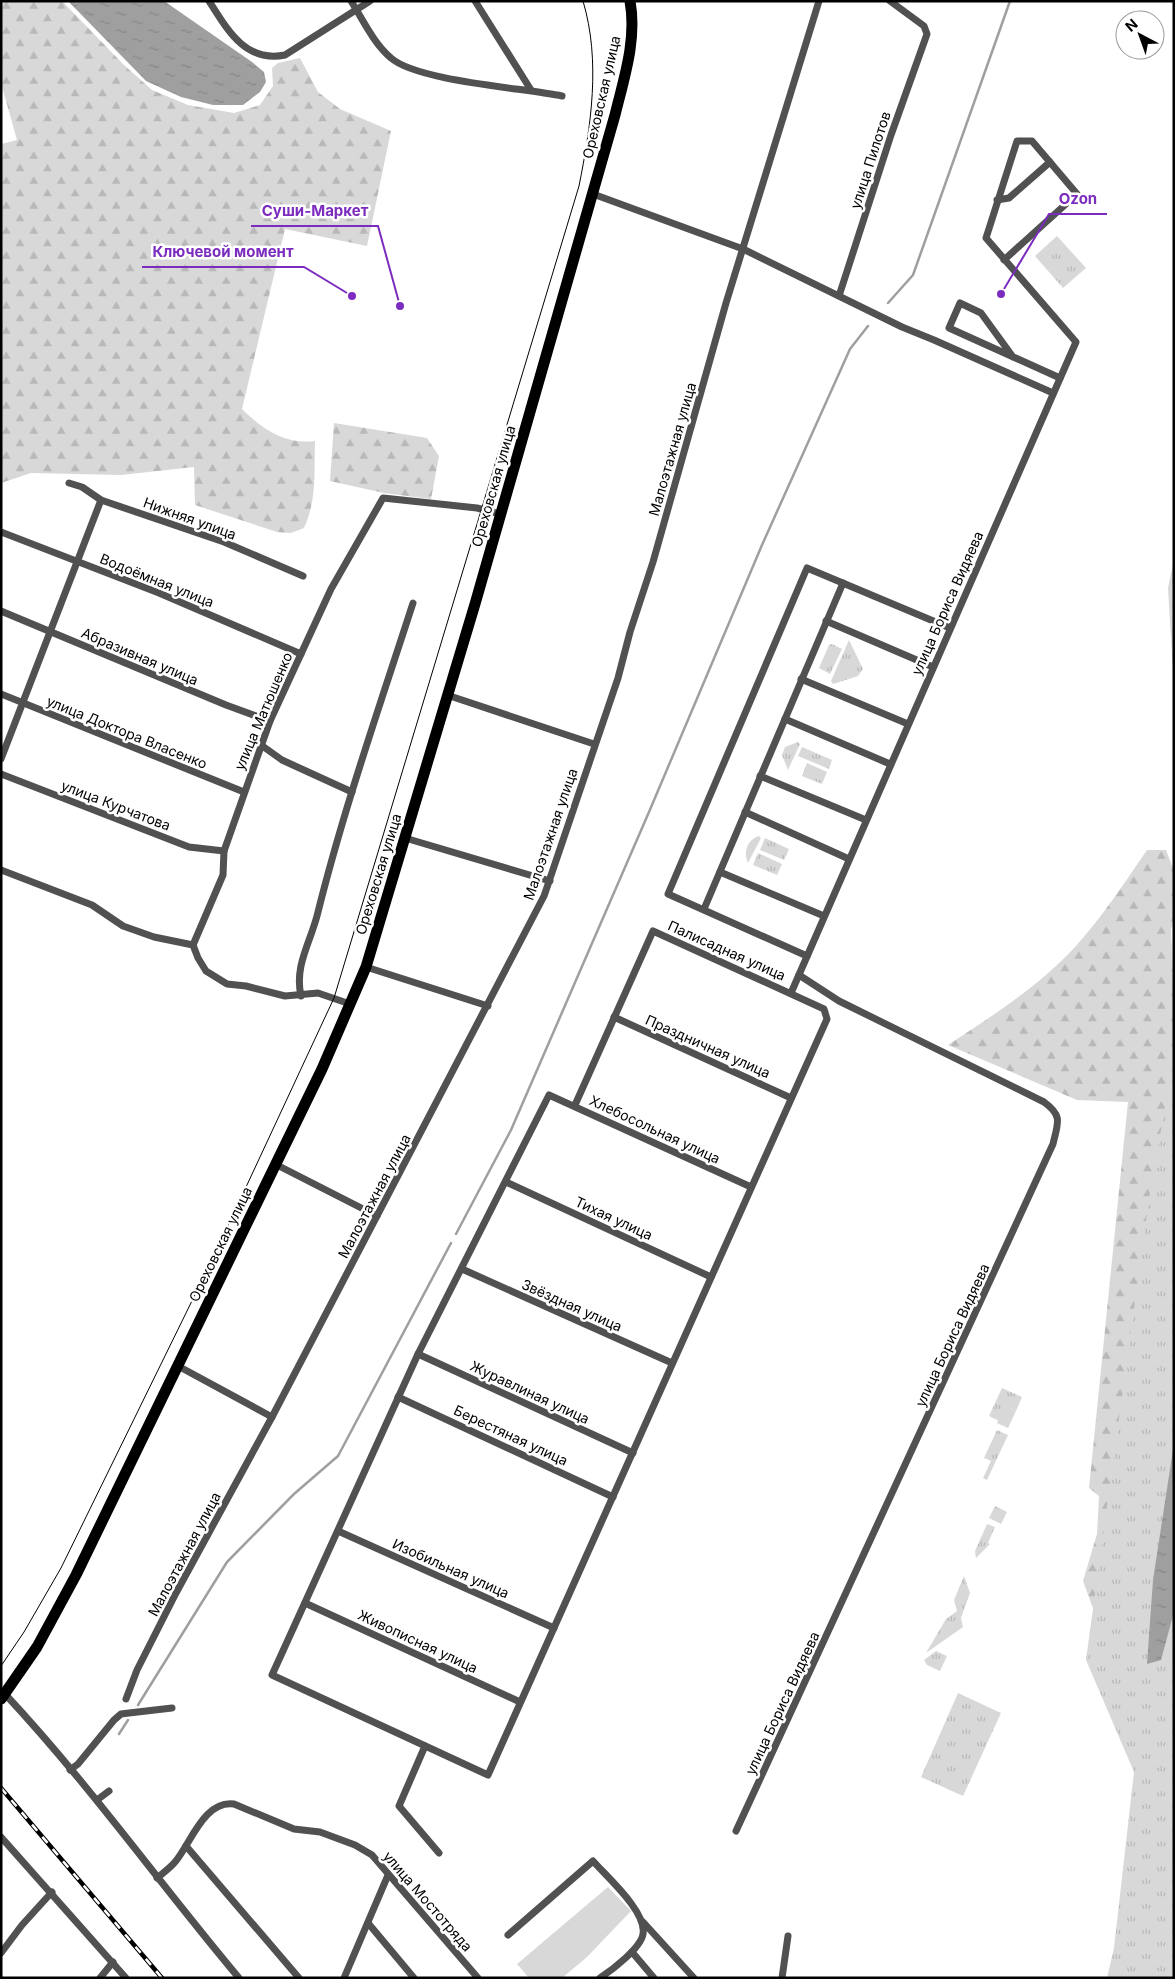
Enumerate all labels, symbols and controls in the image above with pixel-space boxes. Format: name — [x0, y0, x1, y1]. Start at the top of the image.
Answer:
north arrow — [1115, 10, 1165, 60]
text: N — [1122, 15, 1141, 35]
street label: Ореховская улица — [579, 34, 623, 160]
street label: улица Пилотов — [846, 109, 894, 211]
callout: Ozon — [1049, 184, 1107, 214]
text: Ozon — [1059, 189, 1097, 208]
callout: Суши-Маркет — [251, 196, 378, 226]
text: Суши-Маркет — [262, 201, 369, 220]
callout: Ключевой момент — [142, 237, 304, 267]
text: Ключевой момент — [152, 242, 294, 261]
street label: Малоэтажная улица — [645, 380, 699, 518]
street label: Ореховская улица — [468, 423, 518, 549]
street label: Нижняя улица — [141, 493, 239, 543]
street label: улица Бориса Видяева — [908, 528, 986, 678]
street label: Водоёмная улица — [98, 549, 216, 611]
street label: Абразивная улица — [79, 624, 201, 688]
street label: улица Матюшенко — [230, 650, 296, 772]
street label: улица Доктора Власенко — [44, 692, 210, 772]
street label: Малоэтажная улица — [519, 766, 581, 902]
street label: улица Курчатова — [59, 776, 173, 834]
street label: Ореховская улица — [351, 811, 405, 937]
street label: Палисадная улица — [666, 916, 788, 984]
street label: Праздничная улица — [643, 1011, 773, 1081]
street label: Хлебосольная улица — [587, 1091, 723, 1167]
street label: Малоэтажная улица — [334, 1131, 414, 1261]
street label: Ореховская улица — [185, 1184, 255, 1304]
street label: Тихая улица — [573, 1193, 655, 1243]
street label: улица Бориса Видяева — [911, 1261, 993, 1409]
street label: Звёздная улица — [519, 1275, 625, 1335]
street label: Журавлиная улица — [468, 1357, 592, 1427]
street label: Берестяная улица — [451, 1401, 571, 1469]
street label: Малоэтажная улица — [144, 1489, 224, 1619]
street label: Изобильная улица — [390, 1535, 512, 1601]
street label: Живописная улица — [355, 1606, 481, 1676]
street label: улица Бориса Видяева — [741, 1629, 823, 1777]
street label: улица Мостотряда — [380, 1847, 476, 1955]

